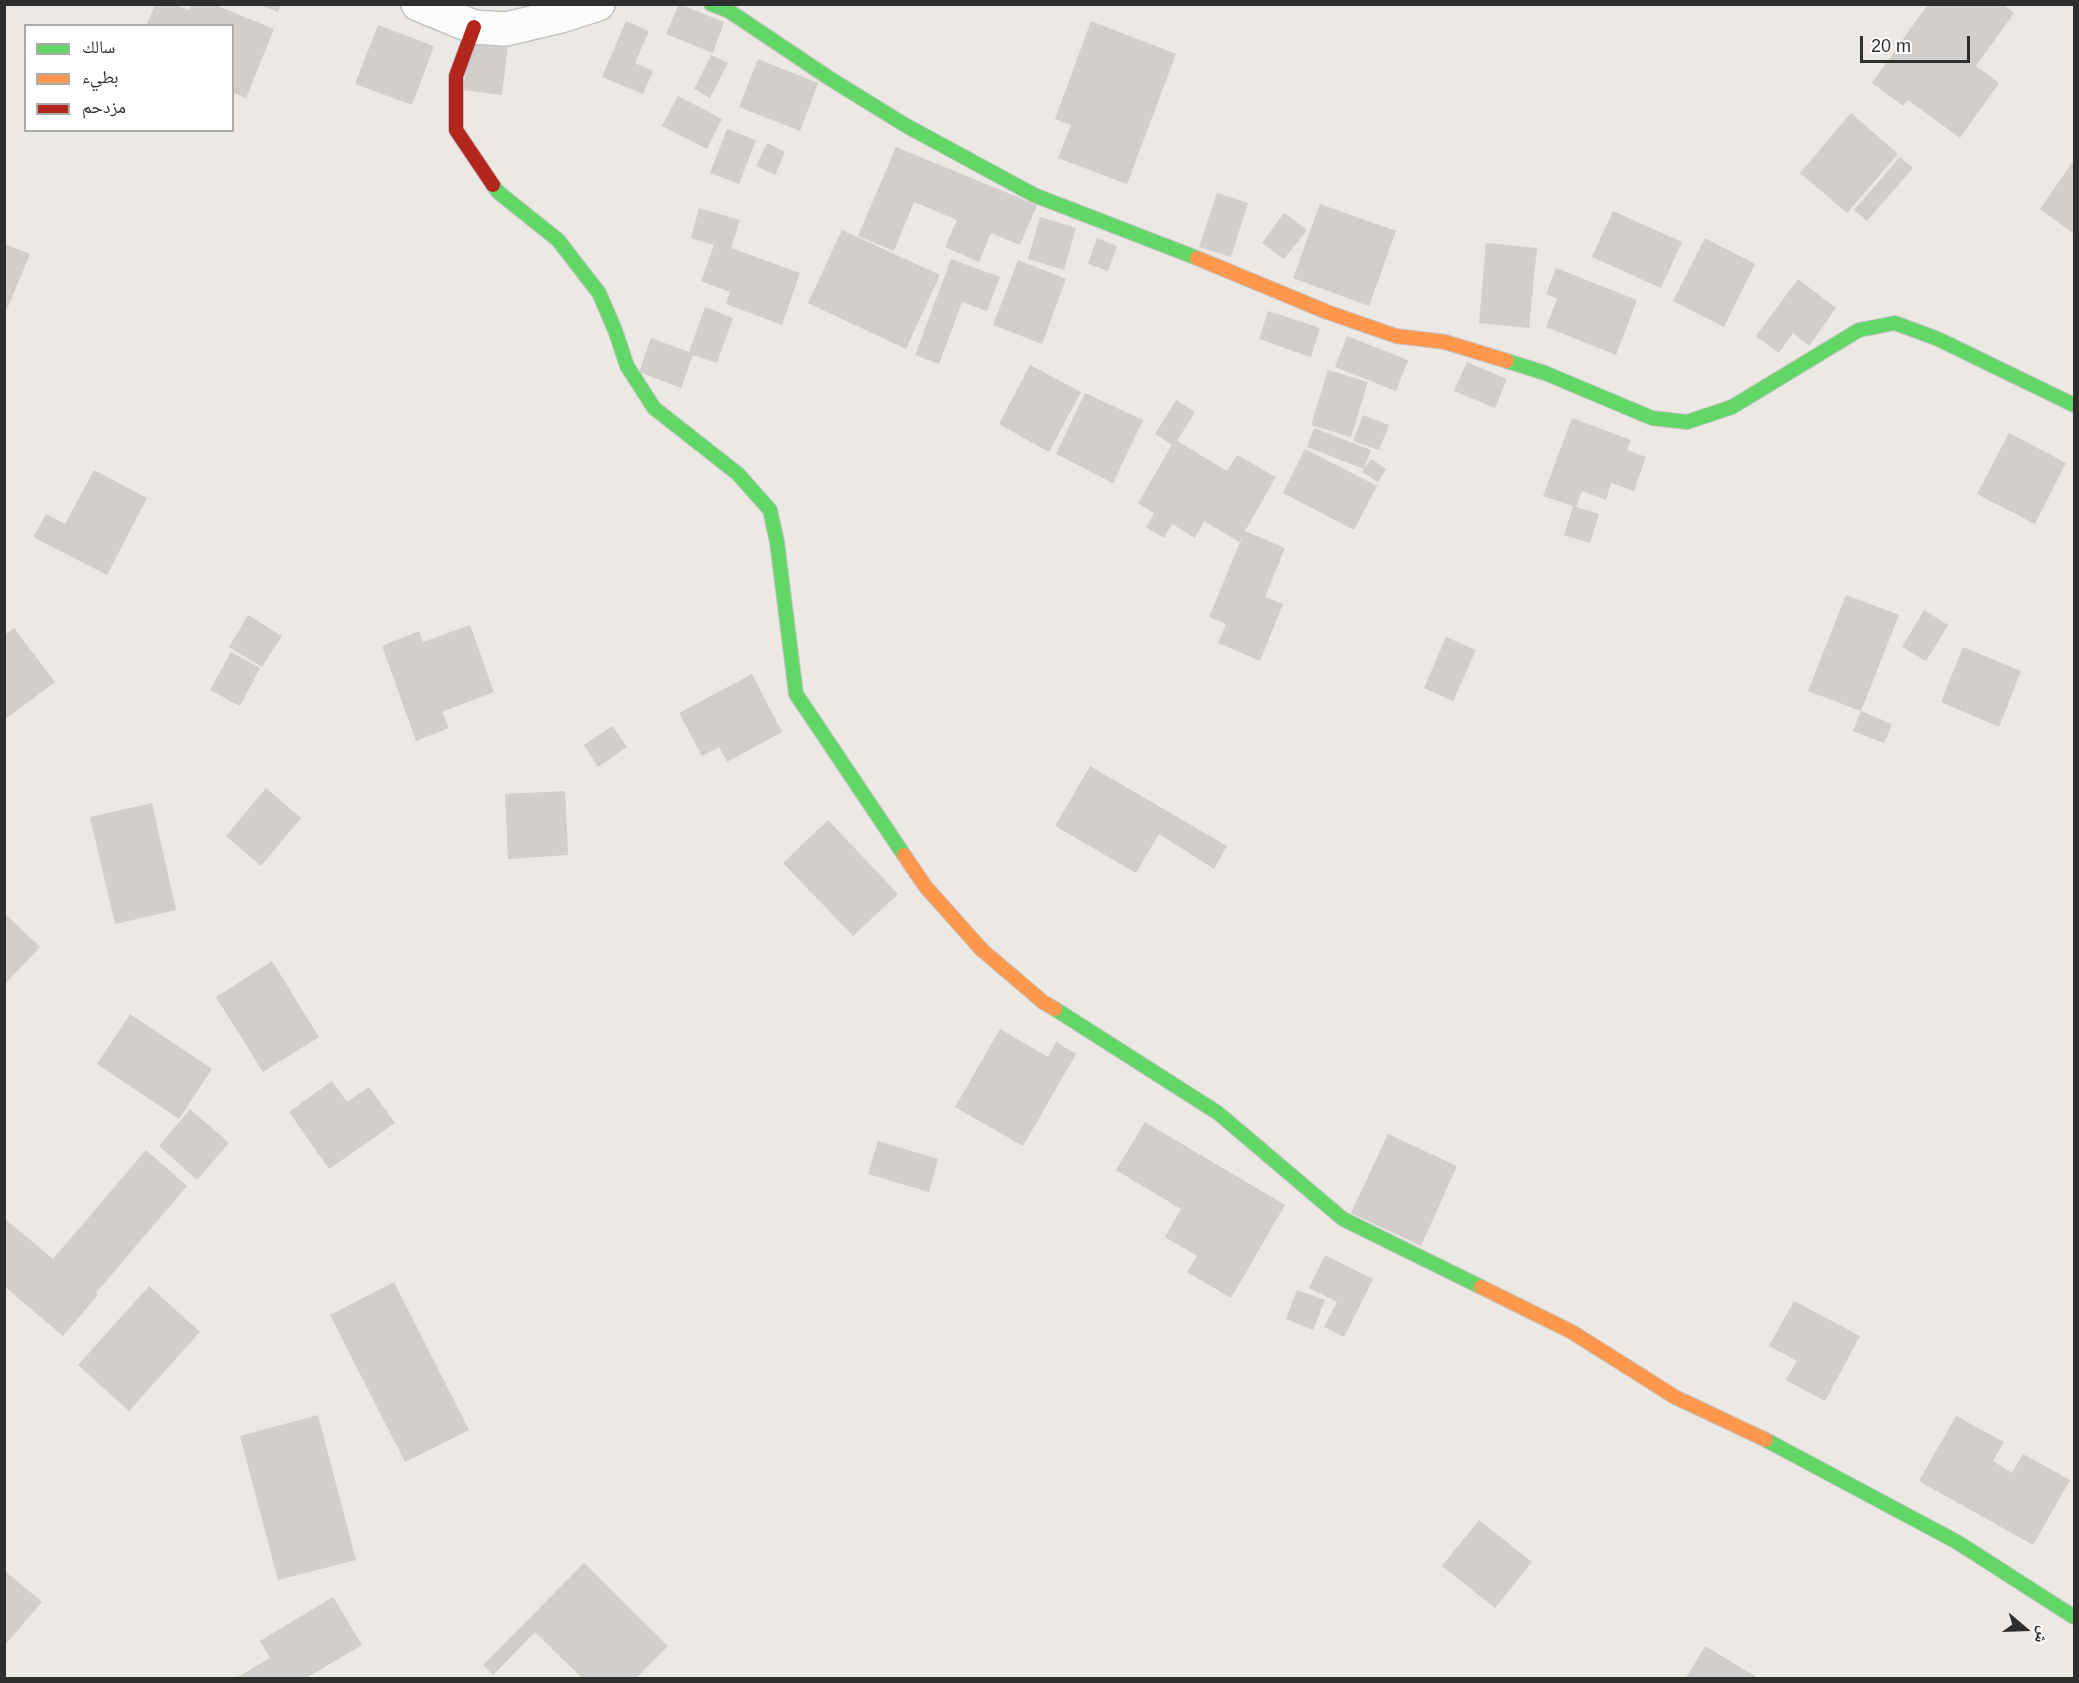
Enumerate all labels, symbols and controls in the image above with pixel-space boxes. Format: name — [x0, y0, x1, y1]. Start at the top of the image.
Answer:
legend — [24, 24, 234, 132]
scale bar — [1863, 24, 1972, 62]
text: 20 m — [1871, 36, 1911, 56]
text: سالك — [82, 37, 115, 57]
text: بطيء — [82, 67, 119, 87]
text: مزدحم — [82, 97, 126, 117]
north arrow — [1995, 1599, 2055, 1659]
text: ش — [2032, 1624, 2053, 1646]

